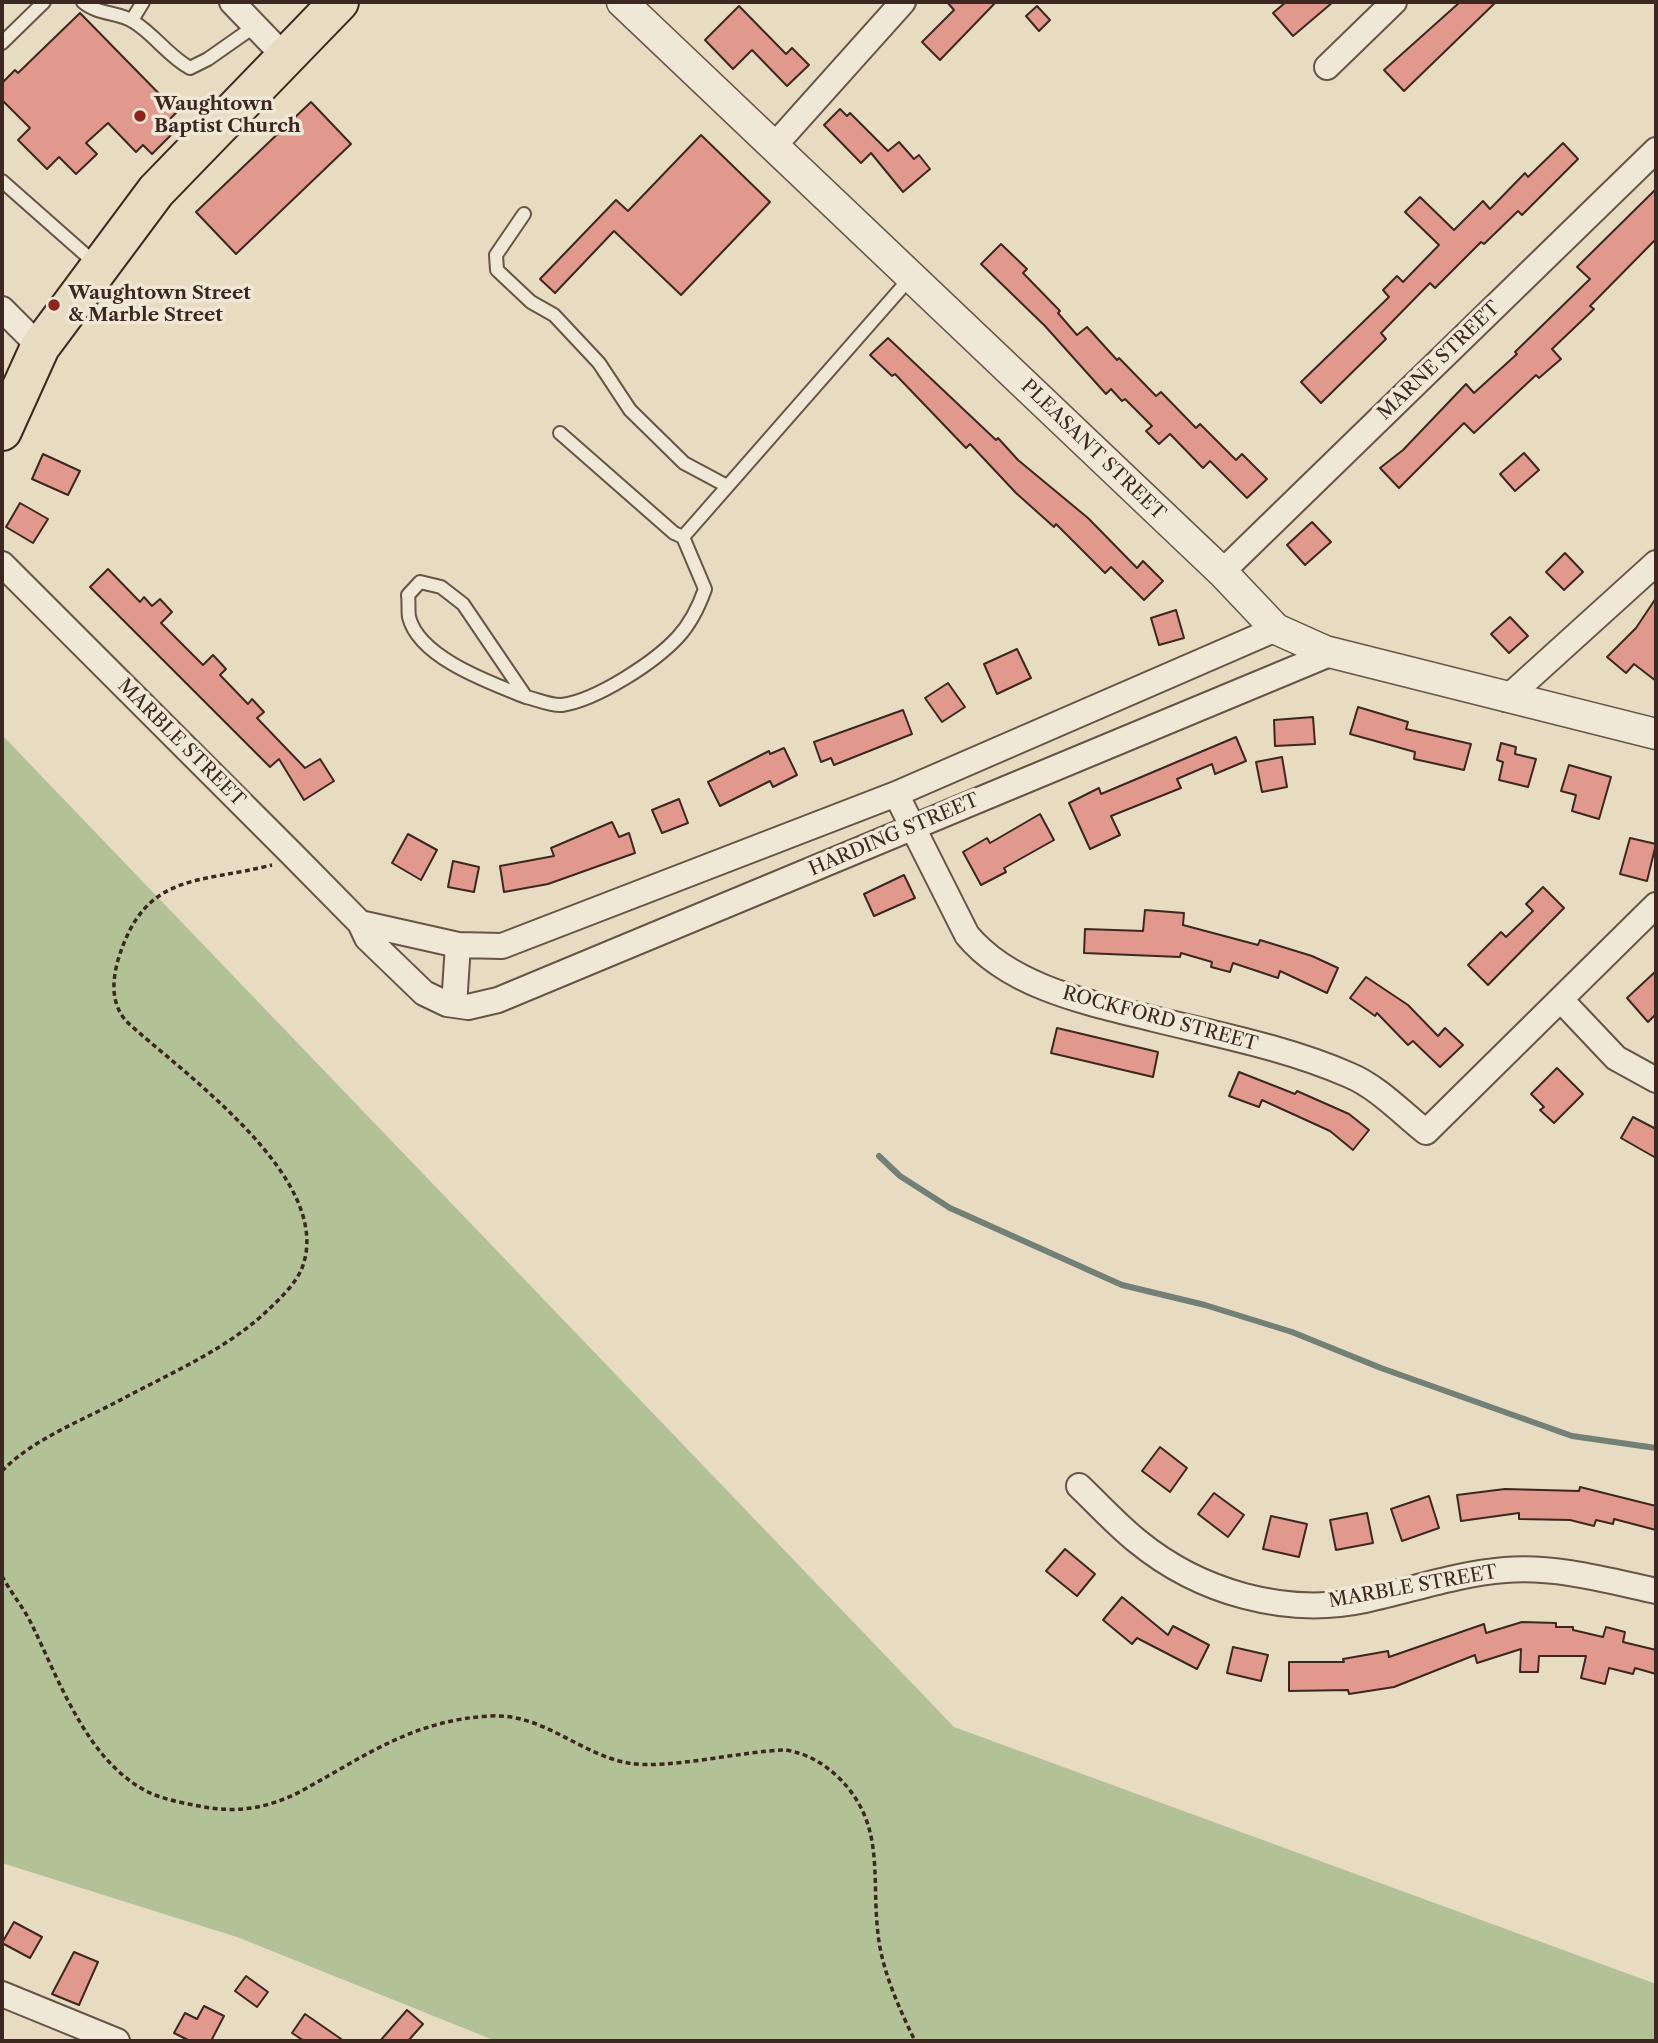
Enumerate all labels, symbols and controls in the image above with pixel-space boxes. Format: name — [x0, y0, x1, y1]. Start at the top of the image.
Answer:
place label: Waughtown Baptist Church — [154, 94, 301, 138]
marker: Waughtown Baptist Church — [132, 108, 148, 124]
place label: Waughtown Street & Marble Street — [68, 283, 251, 327]
marker: Waughtown Street & Marble Street — [46, 297, 62, 313]
street label: MARNE STREET — [1373, 297, 1505, 425]
street label: PLEASANT STREET — [1016, 375, 1170, 525]
street label: MARBLE STREET — [113, 675, 249, 811]
street label: HARDING STREET — [806, 789, 982, 881]
street label: ROCKFORD STREET — [1060, 982, 1260, 1056]
street label: MARBLE STREET — [1327, 1561, 1499, 1613]

